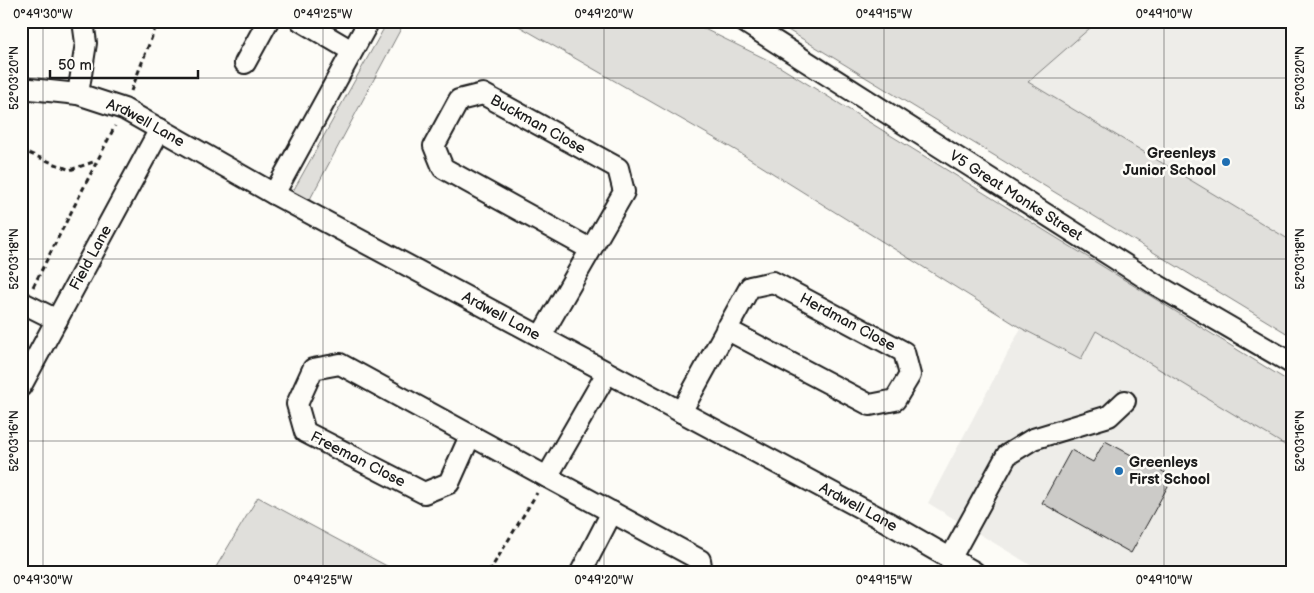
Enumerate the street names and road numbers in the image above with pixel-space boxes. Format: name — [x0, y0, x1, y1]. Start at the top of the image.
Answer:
street label: Buckman Close — [487, 90, 589, 159]
street label: Ardwell Lane — [104, 95, 188, 151]
street label: V5 Great Monks Street — [946, 146, 1086, 245]
street label: Field Lane — [66, 222, 116, 294]
street label: Ardwell Lane — [459, 287, 544, 345]
street label: Herdman Close — [796, 289, 899, 356]
street label: Freeman Close — [307, 427, 409, 492]
street label: Ardwell Lane — [816, 479, 901, 536]

